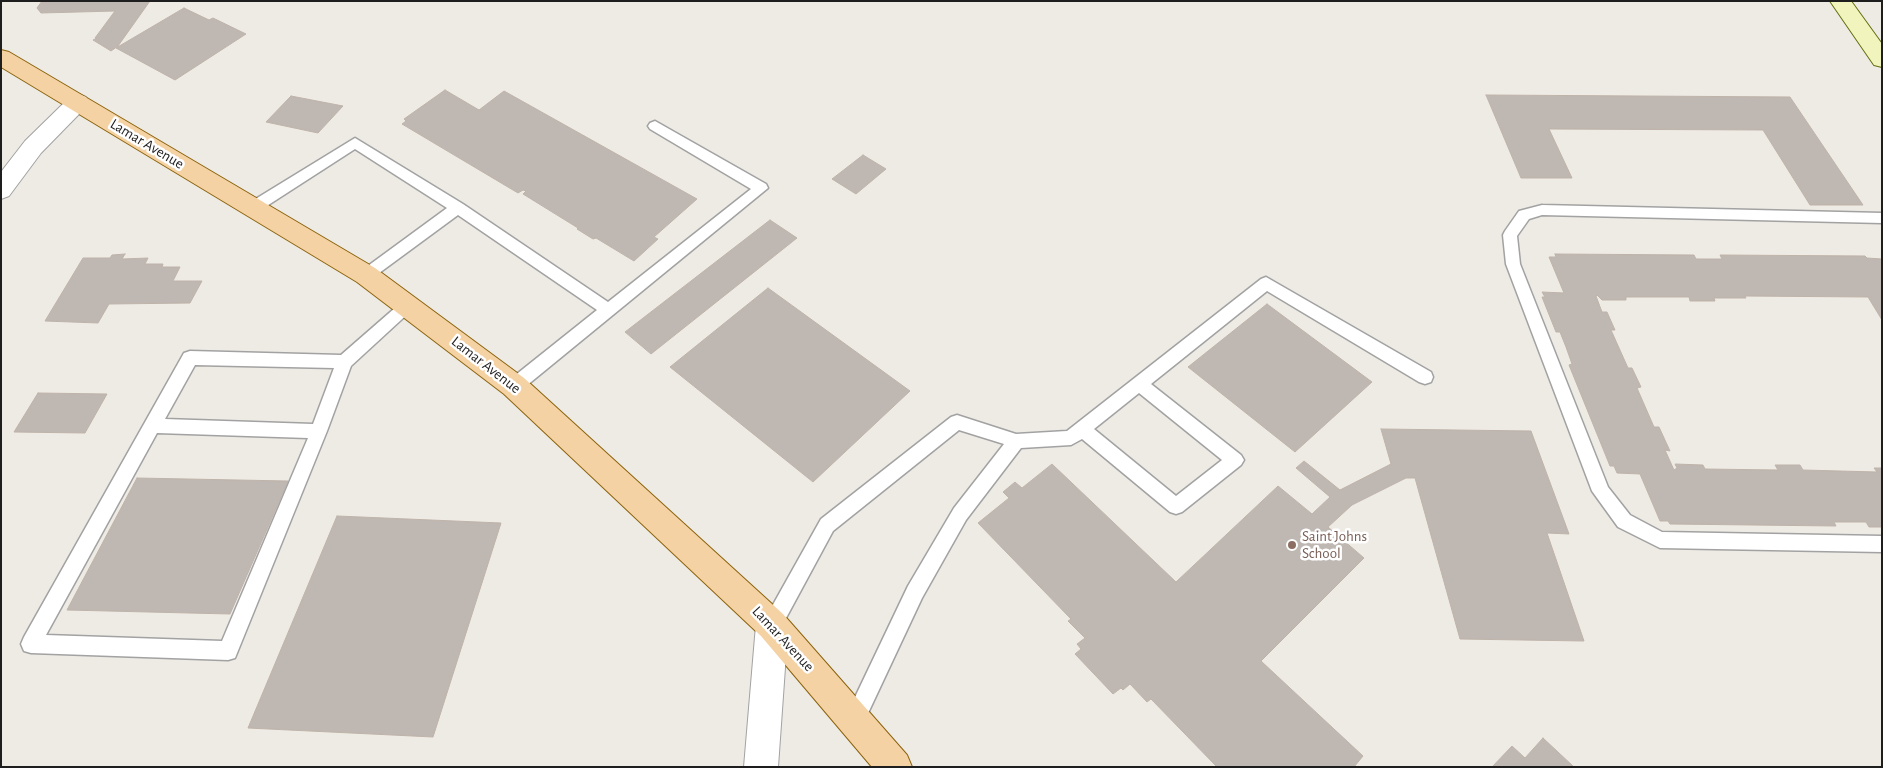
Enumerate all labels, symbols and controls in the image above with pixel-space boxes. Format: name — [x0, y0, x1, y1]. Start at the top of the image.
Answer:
street label: Lamar Avenue — [107, 115, 187, 173]
street label: Lamar Avenue — [448, 332, 524, 398]
place label: Saint Johns School — [1302, 527, 1367, 562]
marker: Saint Johns School — [1286, 539, 1298, 551]
street label: Lamar Avenue — [748, 603, 818, 675]

